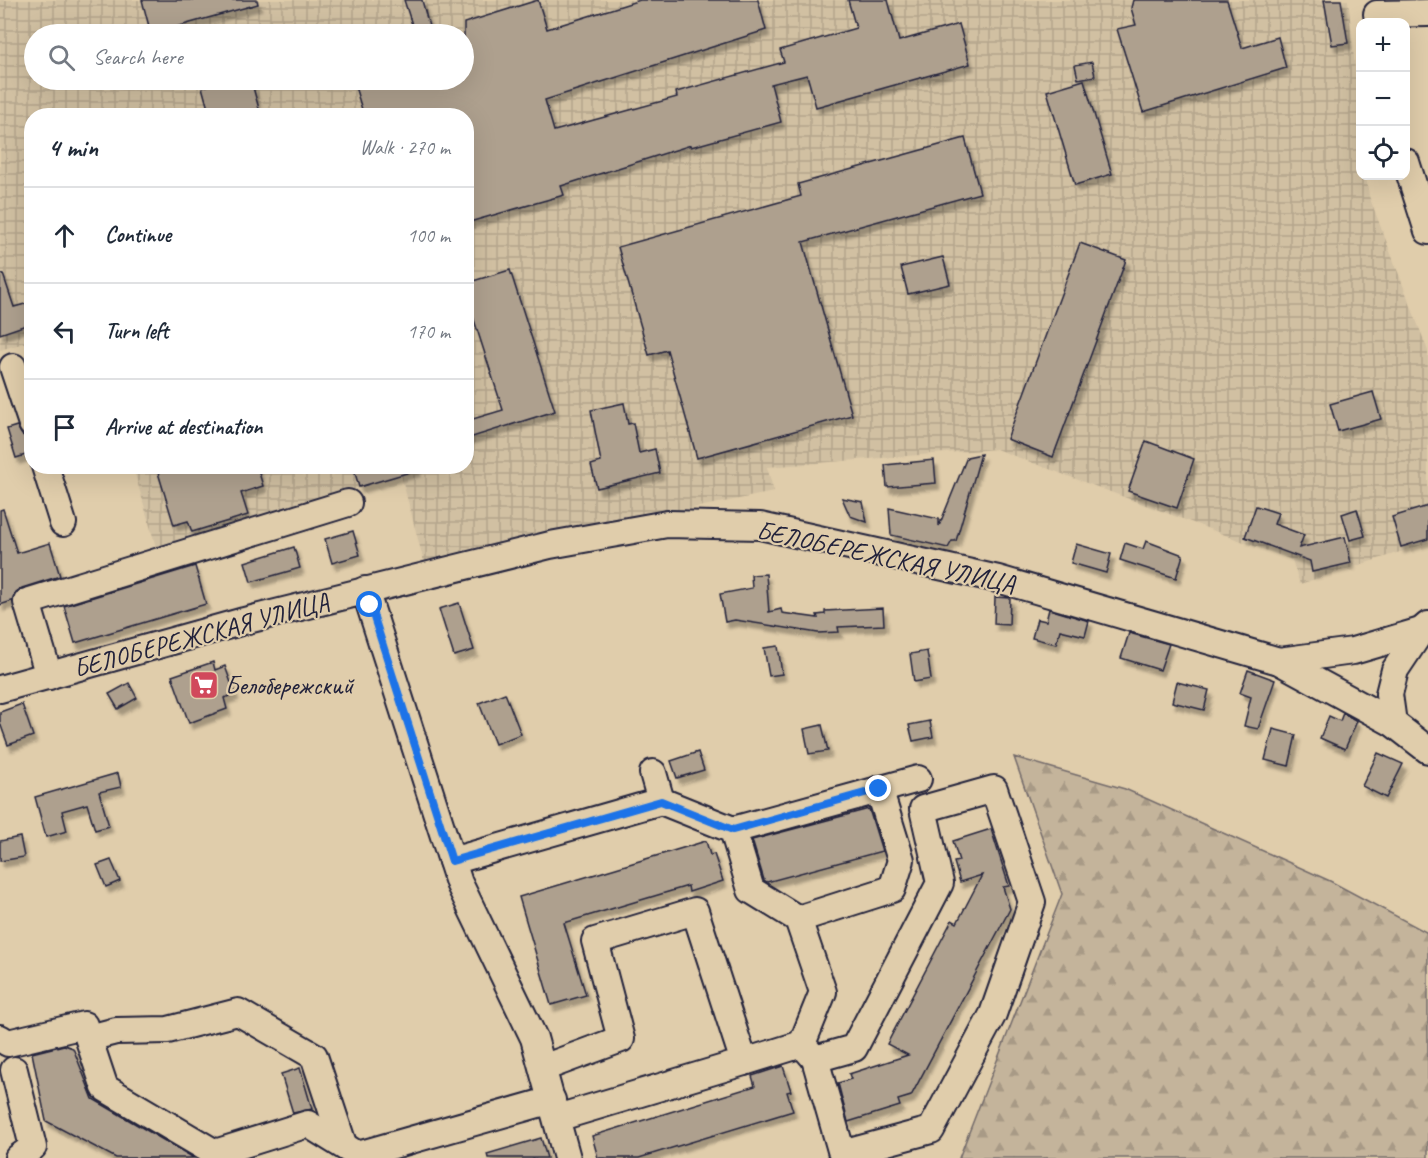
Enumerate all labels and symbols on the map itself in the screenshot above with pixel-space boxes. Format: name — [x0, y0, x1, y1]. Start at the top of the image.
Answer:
street label: БЕЛОБЕРЕЖСКАЯ УЛИЦА — [754, 514, 1019, 601]
street label: БЕЛОБЕРЕЖСКАЯ УЛИЦА — [70, 585, 333, 685]
route start — [356, 591, 382, 617]
supermarket icon: Белобережский — [188, 669, 220, 701]
place label: Белобережский — [225, 669, 355, 702]
route end — [865, 775, 891, 801]

